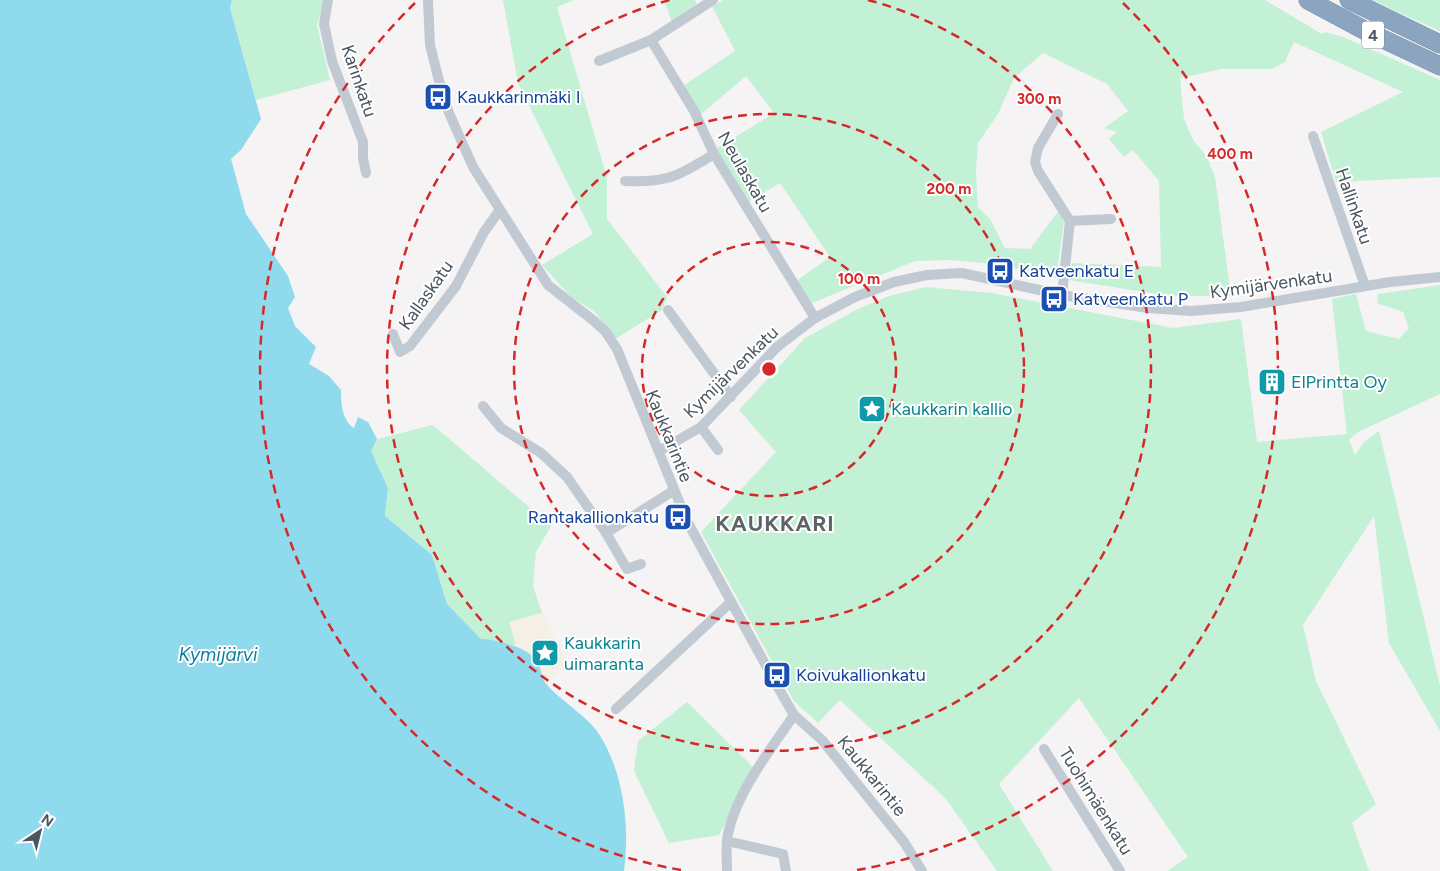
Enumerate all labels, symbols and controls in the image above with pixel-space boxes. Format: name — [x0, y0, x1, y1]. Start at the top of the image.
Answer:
road number: 4 — [1362, 22, 1384, 48]
street label: Karinkatu — [336, 42, 382, 120]
bus stop icon: Kaukkarinmäki I — [423, 82, 453, 112]
place label: Kaukkarinmäki I — [457, 86, 581, 108]
text: 300 m — [1017, 90, 1061, 108]
street label: Neulaskatu — [713, 128, 777, 216]
text: 400 m — [1207, 145, 1253, 163]
street label: Hallinkatu — [1331, 165, 1377, 247]
text: 200 m — [927, 180, 971, 198]
street label: Kallaskatu — [394, 256, 458, 334]
bus stop icon: Katveenkatu E — [985, 256, 1015, 286]
place label: Katveenkatu E — [1019, 260, 1134, 282]
street label: Kymijärvenkatu — [1208, 265, 1334, 303]
text: 100 m — [838, 270, 880, 288]
bus stop icon: Katveenkatu P — [1039, 284, 1069, 314]
place label: Katveenkatu P — [1073, 288, 1188, 310]
street label: Kymijärvenkatu — [679, 321, 783, 423]
centre of rings — [760, 360, 778, 378]
building icon: ElPrintta Oy — [1257, 367, 1287, 397]
place label: ElPrintta Oy — [1291, 371, 1387, 393]
street label: Kaukkarintie — [641, 387, 698, 486]
place icon: Kaukkarin kallio — [857, 394, 887, 424]
place label: Kaukkarin kallio — [891, 398, 1013, 420]
bus stop icon: Rantakallionkatu — [663, 502, 693, 532]
place label: Rantakallionkatu — [528, 506, 659, 528]
district label: KAUKKARI — [715, 510, 835, 537]
place label: Kaukkarin uimaranta — [564, 632, 644, 675]
place icon: Kaukkarin uimaranta — [530, 638, 560, 668]
water label: Kymijärvi — [179, 643, 258, 666]
bus stop icon: Koivukallionkatu — [762, 660, 792, 690]
place label: Koivukallionkatu — [796, 664, 926, 686]
street label: Kaukkarintie — [833, 731, 911, 821]
street label: Tuohimäenkatu — [1054, 743, 1138, 859]
north arrow — [15, 806, 65, 856]
text: N — [38, 811, 56, 831]

